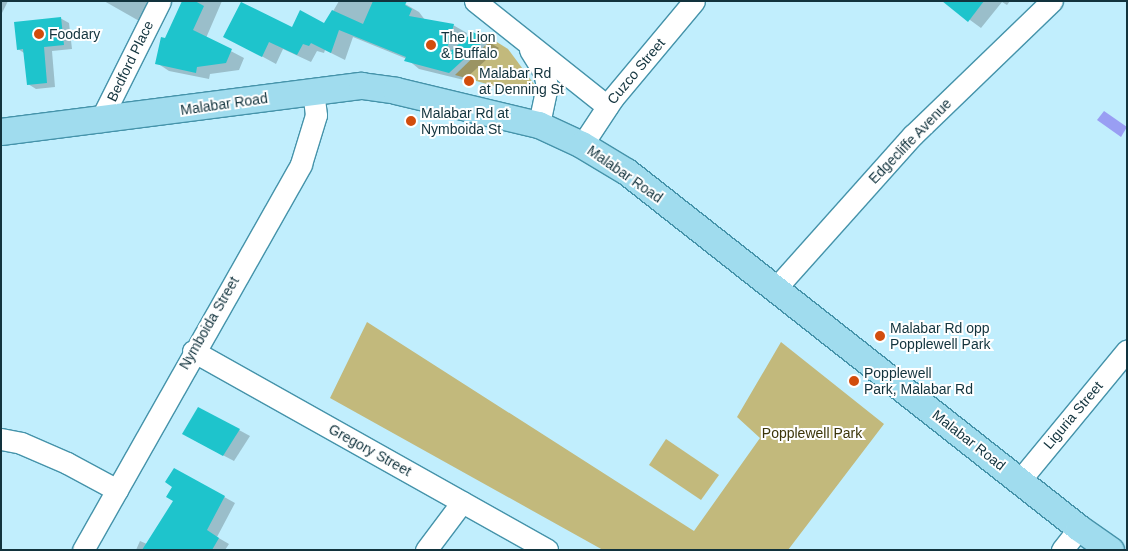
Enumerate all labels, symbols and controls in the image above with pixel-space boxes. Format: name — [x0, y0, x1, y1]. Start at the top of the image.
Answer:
street label: Bedford Place — [103, 18, 157, 104]
place label: Foodary — [49, 26, 100, 42]
marker: Foodary — [33, 28, 45, 40]
place label: The Lion & Buffalo — [441, 29, 498, 62]
street label: Cuzco Street — [604, 35, 668, 107]
marker: The Lion & Buffalo — [425, 39, 437, 51]
place label: Malabar Rd at Denning St — [479, 65, 564, 98]
marker: Malabar Rd at Denning St — [463, 75, 475, 87]
street label: Malabar Road — [179, 90, 269, 118]
street label: Edgecliffe Avenue — [865, 95, 955, 187]
place label: Malabar Rd at Nymboida St — [421, 105, 509, 138]
marker: Malabar Rd at Nymboida St — [405, 115, 417, 127]
street label: Malabar Road — [584, 142, 666, 206]
street label: Nymboida Street — [176, 274, 242, 372]
place label: Malabar Rd opp Popplewell Park — [890, 320, 990, 352]
marker: Malabar Rd opp Popplewell Park — [874, 330, 886, 342]
place label: Popplewell Park, Malabar Rd — [864, 365, 973, 398]
marker: Popplewell Park, Malabar Rd — [848, 375, 860, 387]
street label: Liguria Street — [1040, 378, 1106, 452]
street label: Malabar Road — [929, 406, 1009, 474]
street label: Gregory Street — [326, 420, 414, 480]
park label: Popplewell Park — [762, 425, 862, 441]

